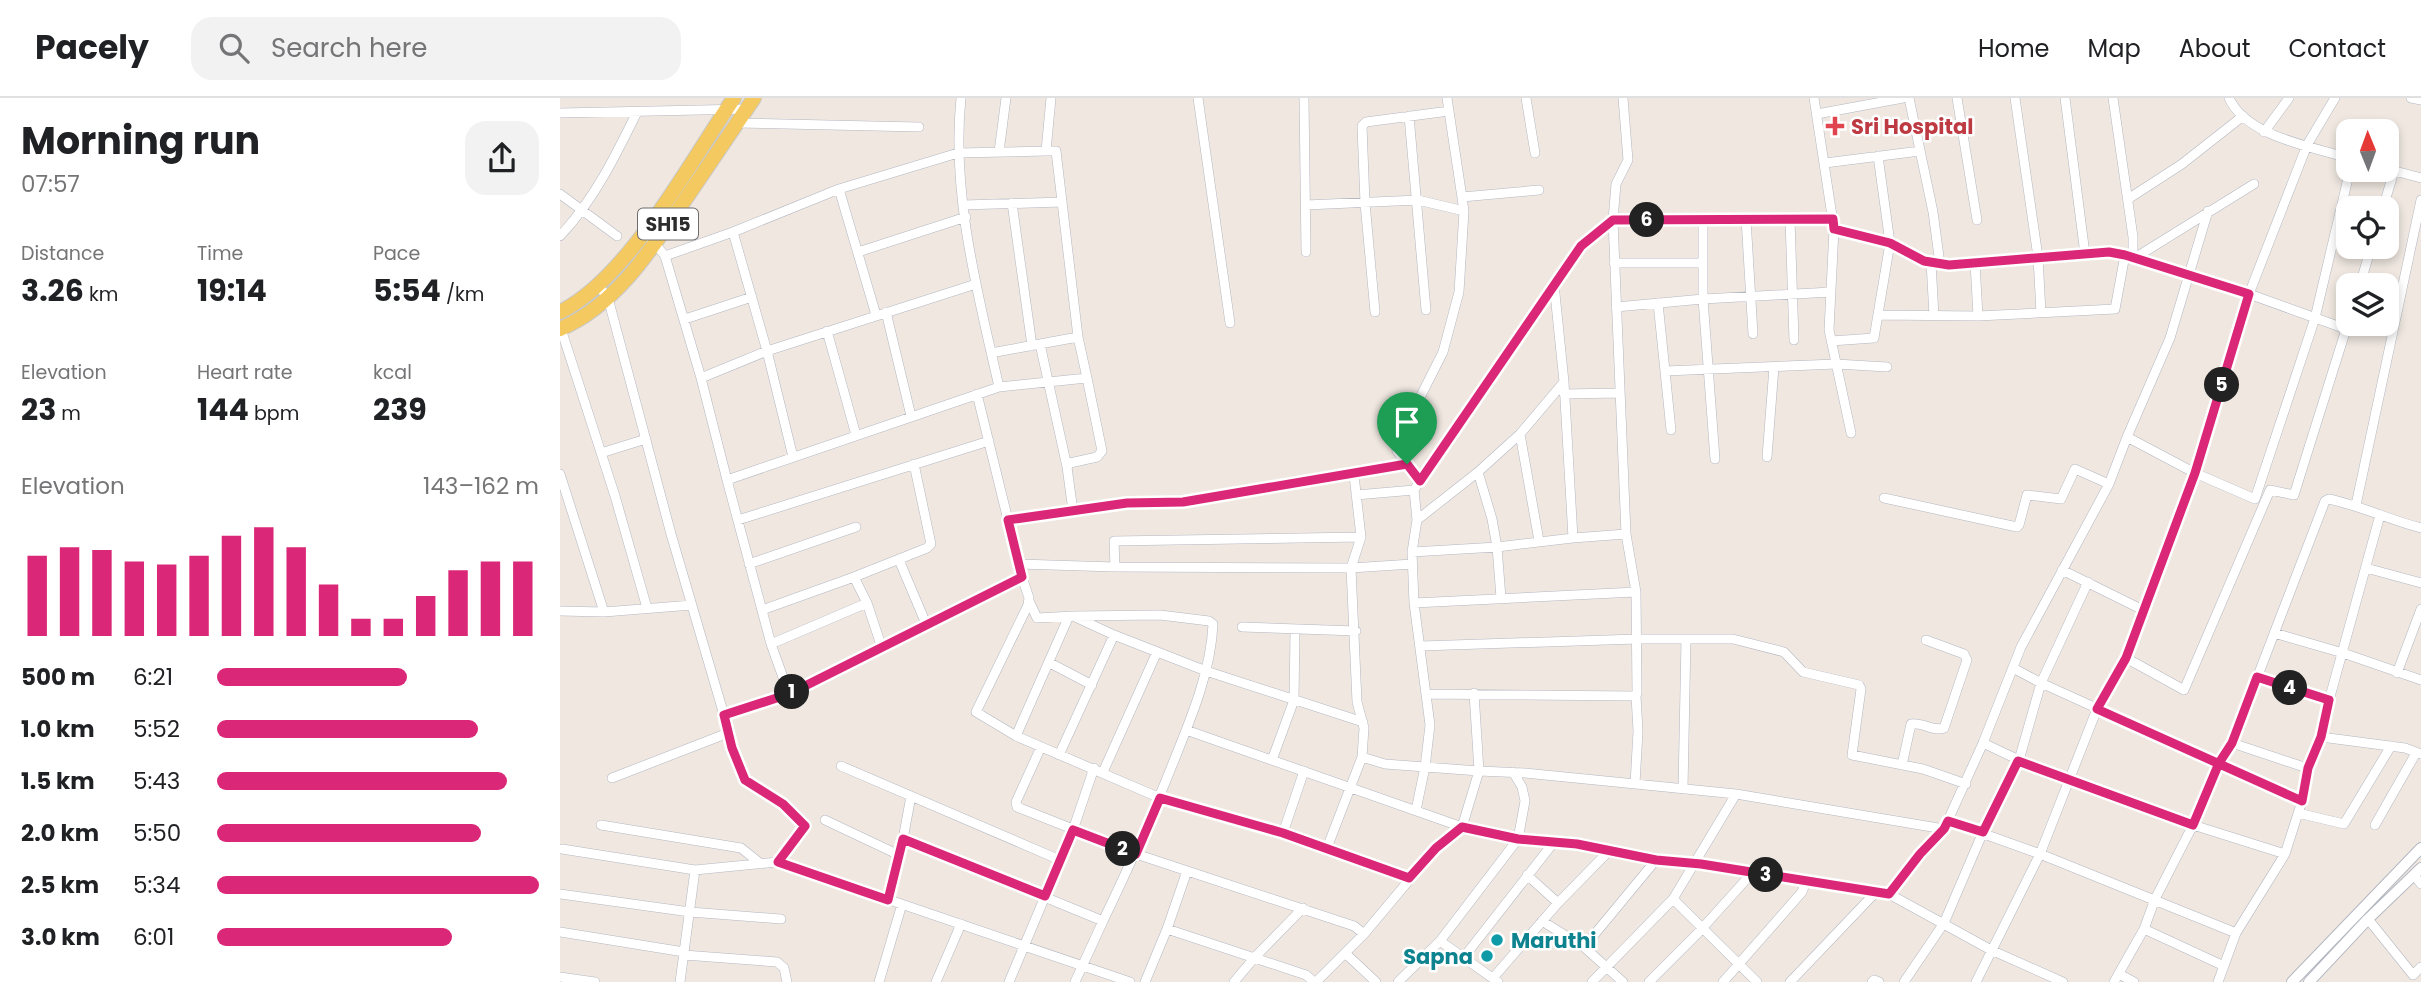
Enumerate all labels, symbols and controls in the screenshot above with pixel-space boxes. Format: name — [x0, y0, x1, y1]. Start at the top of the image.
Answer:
search box — [191, 17, 681, 80]
text: Pacely — [35, 24, 149, 71]
icon: search — [215, 29, 253, 67]
text: Search here — [271, 30, 428, 66]
text: Home — [1978, 32, 2050, 65]
text: Map — [2088, 32, 2141, 65]
text: About — [2179, 32, 2250, 65]
text: Contact — [2288, 32, 2386, 65]
place label: Sri Hospital — [1851, 112, 1973, 141]
text: Morning run — [21, 114, 260, 167]
marker: Sri Hospital — [1825, 116, 1845, 136]
north arrow — [2336, 119, 2399, 182]
map controls — [2336, 119, 2399, 336]
button: share — [465, 121, 539, 195]
text: 07:57 — [21, 168, 80, 200]
button: locate — [2336, 196, 2399, 259]
pin: 6 — [1630, 202, 1664, 238]
text: 6 — [1640, 206, 1653, 233]
road number: SH15 — [638, 208, 698, 240]
text: Distance — [21, 240, 104, 267]
text: Time — [197, 240, 243, 267]
text: Pace — [373, 240, 420, 267]
text: 3.26 — [21, 269, 84, 312]
text: 19:14 — [197, 269, 267, 312]
text: 5:54 — [373, 269, 441, 312]
button: layers — [2336, 273, 2399, 336]
text: km — [84, 281, 118, 308]
text: /km — [441, 281, 484, 308]
text: Elevation — [21, 359, 107, 386]
text: Heart rate — [197, 359, 292, 386]
text: kcal — [373, 359, 412, 386]
pin: 5 — [2204, 368, 2240, 402]
text: 5 — [2215, 371, 2228, 398]
text: 23 — [21, 388, 56, 431]
text: 144 — [197, 388, 249, 431]
text: 239 — [373, 388, 427, 431]
pin — [1377, 392, 1437, 464]
text: m — [56, 400, 81, 427]
text: bpm — [249, 400, 299, 427]
icon: arrive — [1388, 403, 1426, 441]
text: Elevation — [21, 470, 125, 502]
text: 143–162 m — [423, 470, 539, 502]
text: 500 m — [21, 661, 95, 693]
text: 6:21 — [133, 661, 173, 693]
pin: 4 — [2272, 670, 2308, 706]
pin: 1 — [775, 674, 810, 710]
text: 4 — [2283, 674, 2296, 701]
text: 1 — [788, 678, 795, 705]
text: 1.0 km — [21, 713, 95, 745]
text: 5:52 — [133, 713, 180, 745]
text: 1.5 km — [21, 765, 95, 797]
text: 5:43 — [133, 765, 180, 797]
text: 2.0 km — [21, 817, 99, 849]
text: 5:50 — [133, 817, 181, 849]
pin: 2 — [1106, 832, 1140, 866]
text: 2 — [1117, 835, 1128, 862]
pin: 3 — [1748, 858, 1784, 892]
text: 3 — [1760, 861, 1771, 888]
text: 2.5 km — [21, 869, 99, 901]
text: 5:34 — [133, 869, 180, 901]
text: 3.0 km — [21, 921, 100, 953]
text: 6:01 — [133, 921, 174, 953]
place label: Maruthi — [1511, 926, 1597, 955]
marker: Maruthi — [1489, 932, 1505, 948]
place label: Sapna — [1403, 942, 1473, 971]
marker: Sapna — [1479, 948, 1495, 964]

